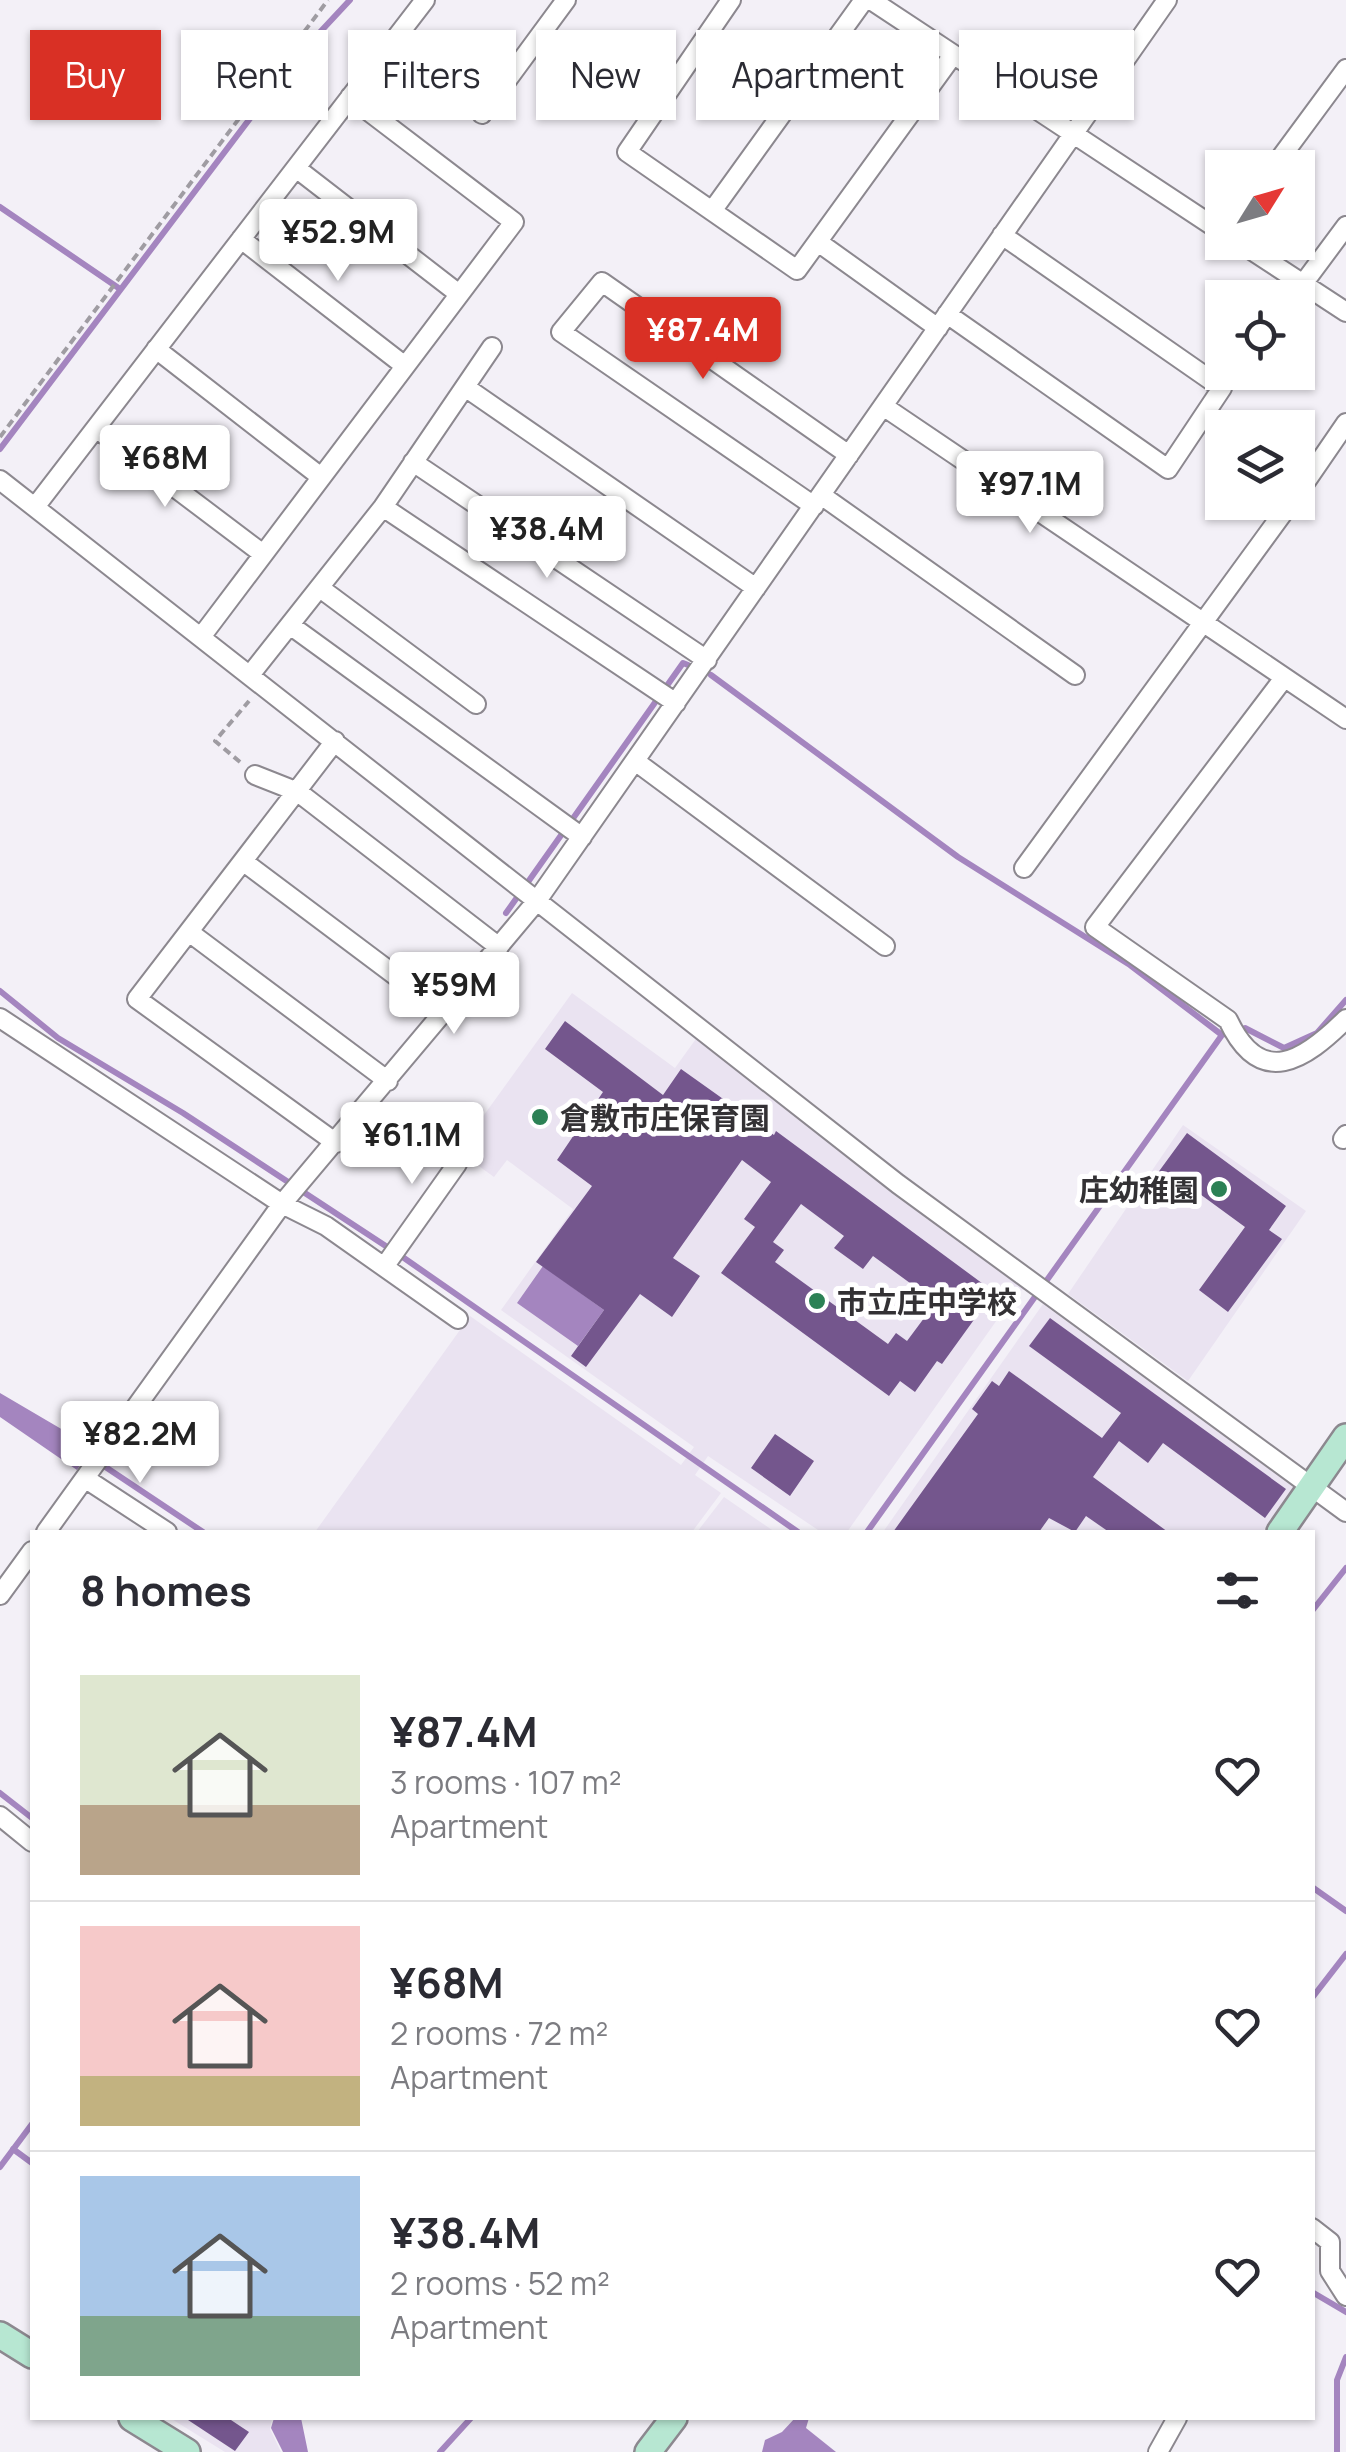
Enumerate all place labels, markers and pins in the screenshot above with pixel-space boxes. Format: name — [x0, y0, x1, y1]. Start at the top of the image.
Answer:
pin: ¥52.9M — [257, 199, 419, 284]
pin: ¥87.4M — [622, 297, 784, 382]
pin: ¥68M — [106, 425, 224, 510]
pin: ¥97.1M — [949, 451, 1111, 536]
pin: ¥38.4M — [466, 496, 628, 581]
pin: ¥59M — [395, 952, 513, 1037]
place label: 倉敷市庄保育園 — [560, 1097, 770, 1138]
pin: ¥61.1M — [331, 1102, 493, 1187]
marker: 倉敷市庄保育園 — [529, 1106, 551, 1128]
place label: 庄幼稚園 — [1079, 1169, 1199, 1210]
marker: 庄幼稚園 — [1208, 1178, 1230, 1200]
place label: 市立庄中学校 — [837, 1281, 1017, 1322]
marker: 市立庄中学校 — [806, 1290, 828, 1312]
pin: ¥82.2M — [59, 1401, 221, 1486]

